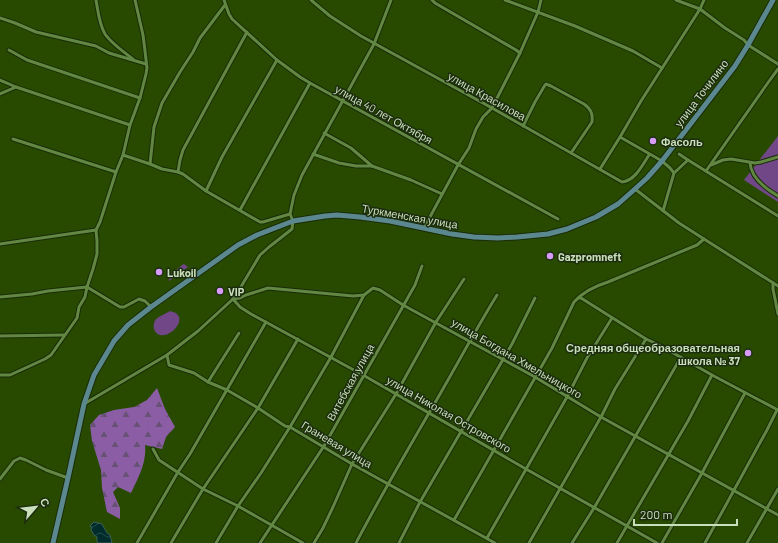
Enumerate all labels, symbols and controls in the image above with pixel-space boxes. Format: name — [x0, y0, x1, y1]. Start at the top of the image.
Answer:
street label: улица Точилино — [671, 57, 731, 129]
street label: улица Красилова — [446, 69, 529, 123]
street label: улица 40 лет Октября — [333, 82, 435, 146]
place label: Фасоль — [661, 135, 703, 148]
marker: Фасоль — [648, 136, 658, 146]
street label: Туркменская улица — [361, 201, 460, 231]
place label: Gazpromneft — [558, 250, 622, 263]
marker: Gazpromneft — [545, 251, 555, 261]
place label: Lukoil — [167, 266, 197, 279]
marker: Lukoil — [154, 267, 164, 277]
place label: VIP — [228, 285, 245, 298]
marker: VIP — [215, 286, 225, 296]
street label: улица Богдана Хмельницкого — [449, 315, 585, 401]
street label: Витебская улица — [324, 341, 377, 423]
place label: Средняя общеобразовательная школа № 37 — [566, 341, 741, 367]
marker: Средняя общеобразовательная школа № 37 — [743, 348, 753, 358]
street label: улица Николая Островского — [384, 373, 514, 455]
street label: Граневая улица — [299, 418, 375, 471]
north arrow — [16, 487, 56, 527]
text: С — [38, 496, 53, 509]
scale bar — [634, 501, 737, 527]
text: 200 m — [640, 507, 672, 521]

